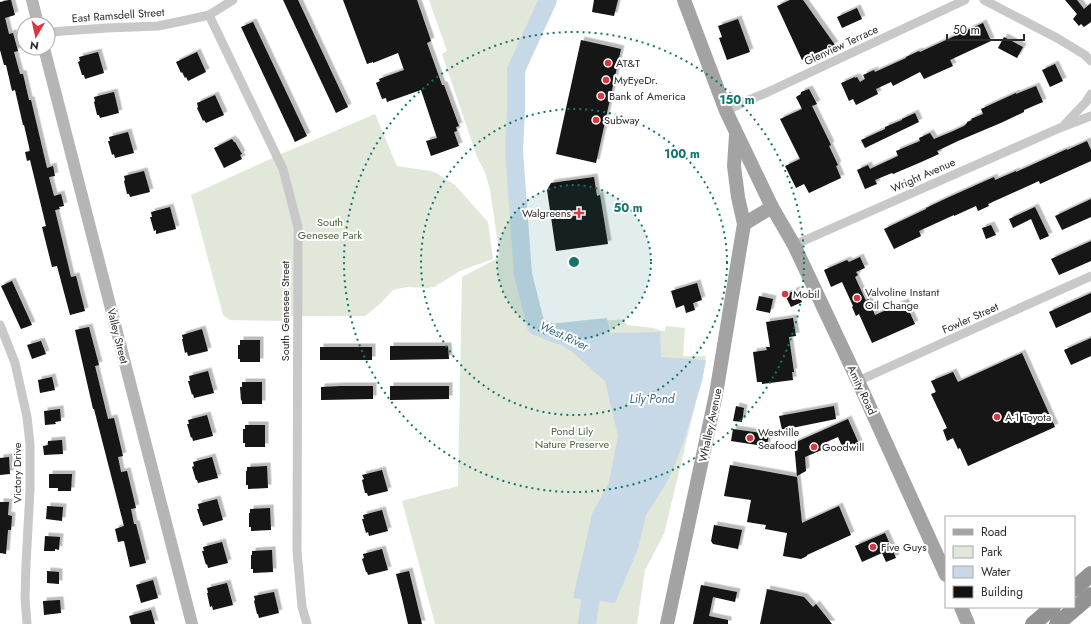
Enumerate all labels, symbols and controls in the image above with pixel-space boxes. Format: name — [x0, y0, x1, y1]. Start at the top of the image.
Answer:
street label: East Ramsdell Street — [71, 4, 165, 26]
north arrow — [16, 16, 56, 56]
scale bar — [947, 16, 1024, 42]
street label: Glenview Terrace — [801, 21, 881, 69]
text: 50 m — [953, 21, 980, 39]
text: N — [29, 37, 40, 54]
place label: AT&T — [616, 55, 640, 71]
marker: AT&T — [603, 58, 613, 68]
place label: MyEyeDr. — [614, 72, 658, 88]
marker: MyEyeDr. — [601, 75, 611, 85]
place label: Bank of America — [609, 88, 685, 104]
marker: Bank of America — [596, 91, 606, 101]
text: 150 m — [719, 91, 755, 109]
place label: Subway — [604, 112, 640, 128]
marker: Subway — [591, 115, 601, 125]
text: 100 m — [664, 145, 700, 163]
street label: Wright Avenue — [888, 154, 958, 196]
text: 50 m — [613, 199, 643, 217]
place label: Walgreens — [522, 205, 572, 221]
marker: Walgreens — [574, 208, 584, 218]
park label: South Genesee Park — [298, 214, 362, 243]
centre of rings — [567, 255, 581, 269]
street label: South Genesee Street — [277, 260, 293, 361]
place label: Valvoline Instant Oil Change — [865, 284, 939, 313]
place label: Mobil — [793, 286, 820, 302]
marker: Mobil — [780, 289, 790, 299]
marker: Valvoline Instant Oil Change — [852, 293, 862, 303]
street label: Fowler Street — [939, 298, 1001, 338]
street label: Valley Street — [103, 307, 133, 366]
water label: West River — [537, 317, 592, 356]
street label: Amity Road — [844, 363, 880, 417]
street label: Whalley Avenue — [694, 386, 726, 463]
water label: Lily Pond — [630, 390, 676, 408]
place label: A-1 Toyota — [1005, 409, 1051, 425]
marker: A-1 Toyota — [992, 412, 1002, 422]
park label: Pond Lily Nature Preserve — [535, 423, 610, 452]
place label: Westville Seafood — [758, 424, 800, 453]
marker: Westville Seafood — [745, 433, 755, 443]
place label: Goodwill — [822, 439, 864, 455]
street label: Victory Drive — [9, 442, 25, 503]
marker: Goodwill — [809, 442, 819, 452]
legend — [945, 516, 1075, 608]
text: Road — [981, 523, 1007, 541]
place label: Five Guys — [881, 539, 927, 555]
marker: Five Guys — [868, 542, 878, 552]
text: Park — [981, 543, 1003, 561]
text: Water — [981, 563, 1012, 581]
text: Building — [981, 583, 1023, 601]

